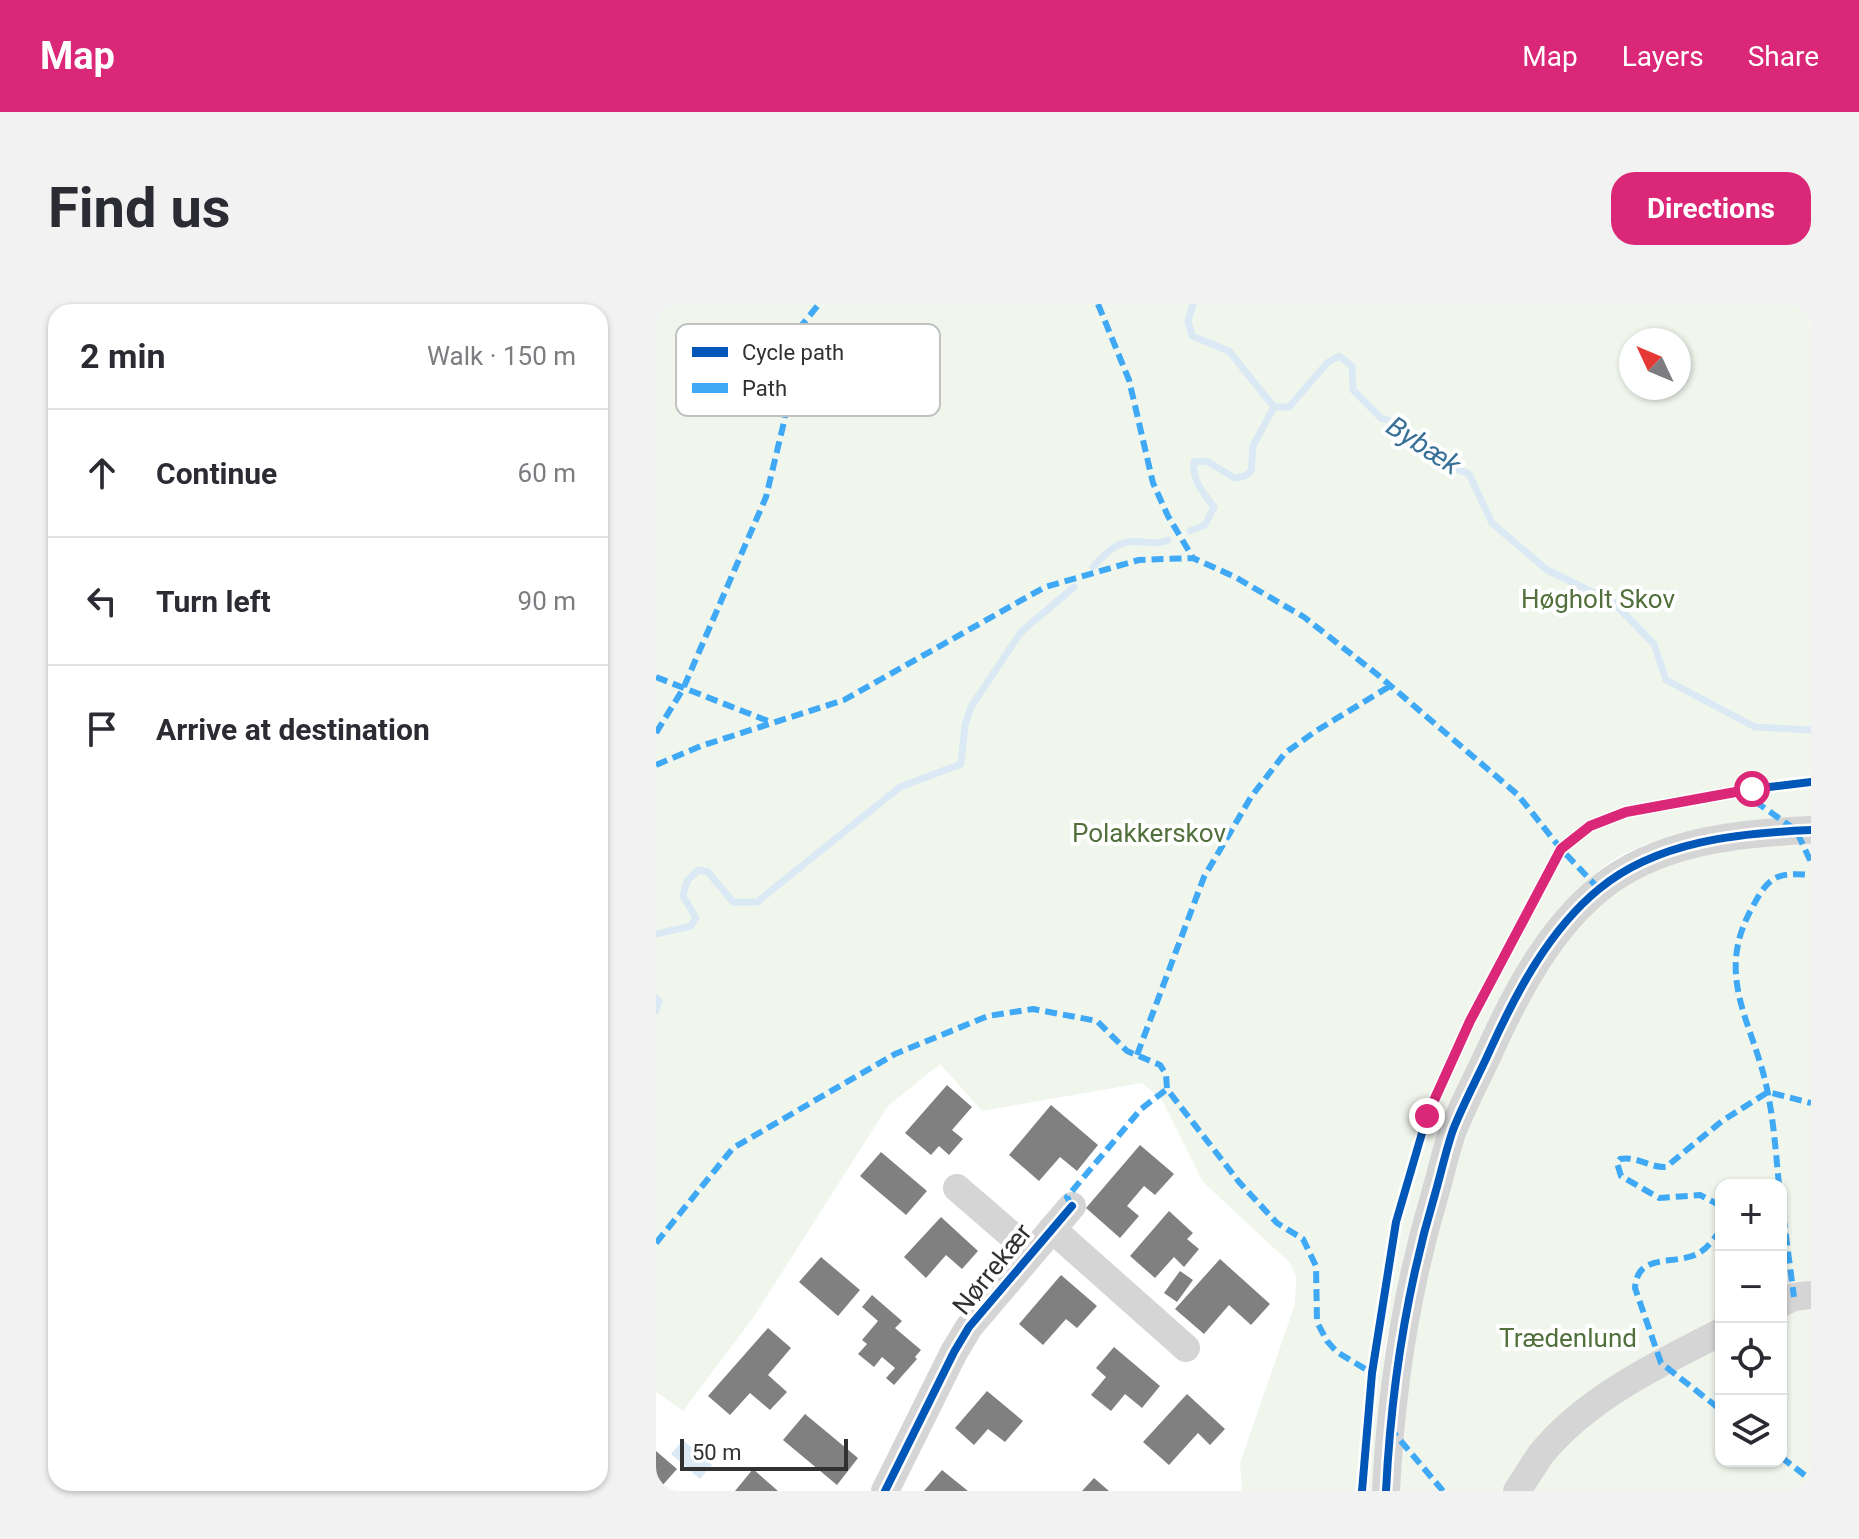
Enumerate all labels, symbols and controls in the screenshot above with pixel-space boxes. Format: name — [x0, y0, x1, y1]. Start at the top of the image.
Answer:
text: Map — [40, 34, 115, 78]
text: Map — [1522, 40, 1578, 73]
text: Layers — [1622, 40, 1704, 73]
text: Share — [1748, 40, 1819, 73]
button: Directions — [1611, 172, 1811, 245]
text: Find us — [48, 175, 231, 241]
legend — [676, 324, 940, 416]
north arrow — [1619, 328, 1691, 400]
text: 2 min — [80, 336, 165, 376]
text: Cycle path — [742, 340, 844, 365]
text: Walk · 150 m — [427, 341, 576, 371]
text: Path — [742, 376, 787, 401]
water label: Bybæk — [1380, 409, 1468, 482]
icon: ahead — [80, 451, 124, 495]
text: Continue — [156, 456, 277, 491]
text: 60 m — [518, 458, 576, 488]
icon: left — [80, 579, 124, 623]
text: Turn left — [156, 584, 271, 619]
park label: Høgholt Skov — [1521, 584, 1675, 614]
text: 90 m — [518, 586, 576, 616]
icon: arrive — [80, 707, 124, 751]
text: Arrive at destination — [156, 712, 430, 747]
route start — [1734, 771, 1770, 807]
park label: Polakkerskov — [1072, 818, 1226, 848]
route end — [1409, 1098, 1445, 1134]
map controls — [1715, 1179, 1787, 1467]
button: + — [1715, 1179, 1787, 1251]
street label: Nørrekær — [946, 1217, 1038, 1321]
button: − — [1715, 1251, 1787, 1323]
park label: Trædenlund — [1499, 1323, 1637, 1353]
button: locate — [1715, 1323, 1787, 1395]
button: layers — [1715, 1395, 1787, 1467]
scale bar — [680, 1435, 848, 1471]
text: 50 m — [692, 1440, 741, 1465]

